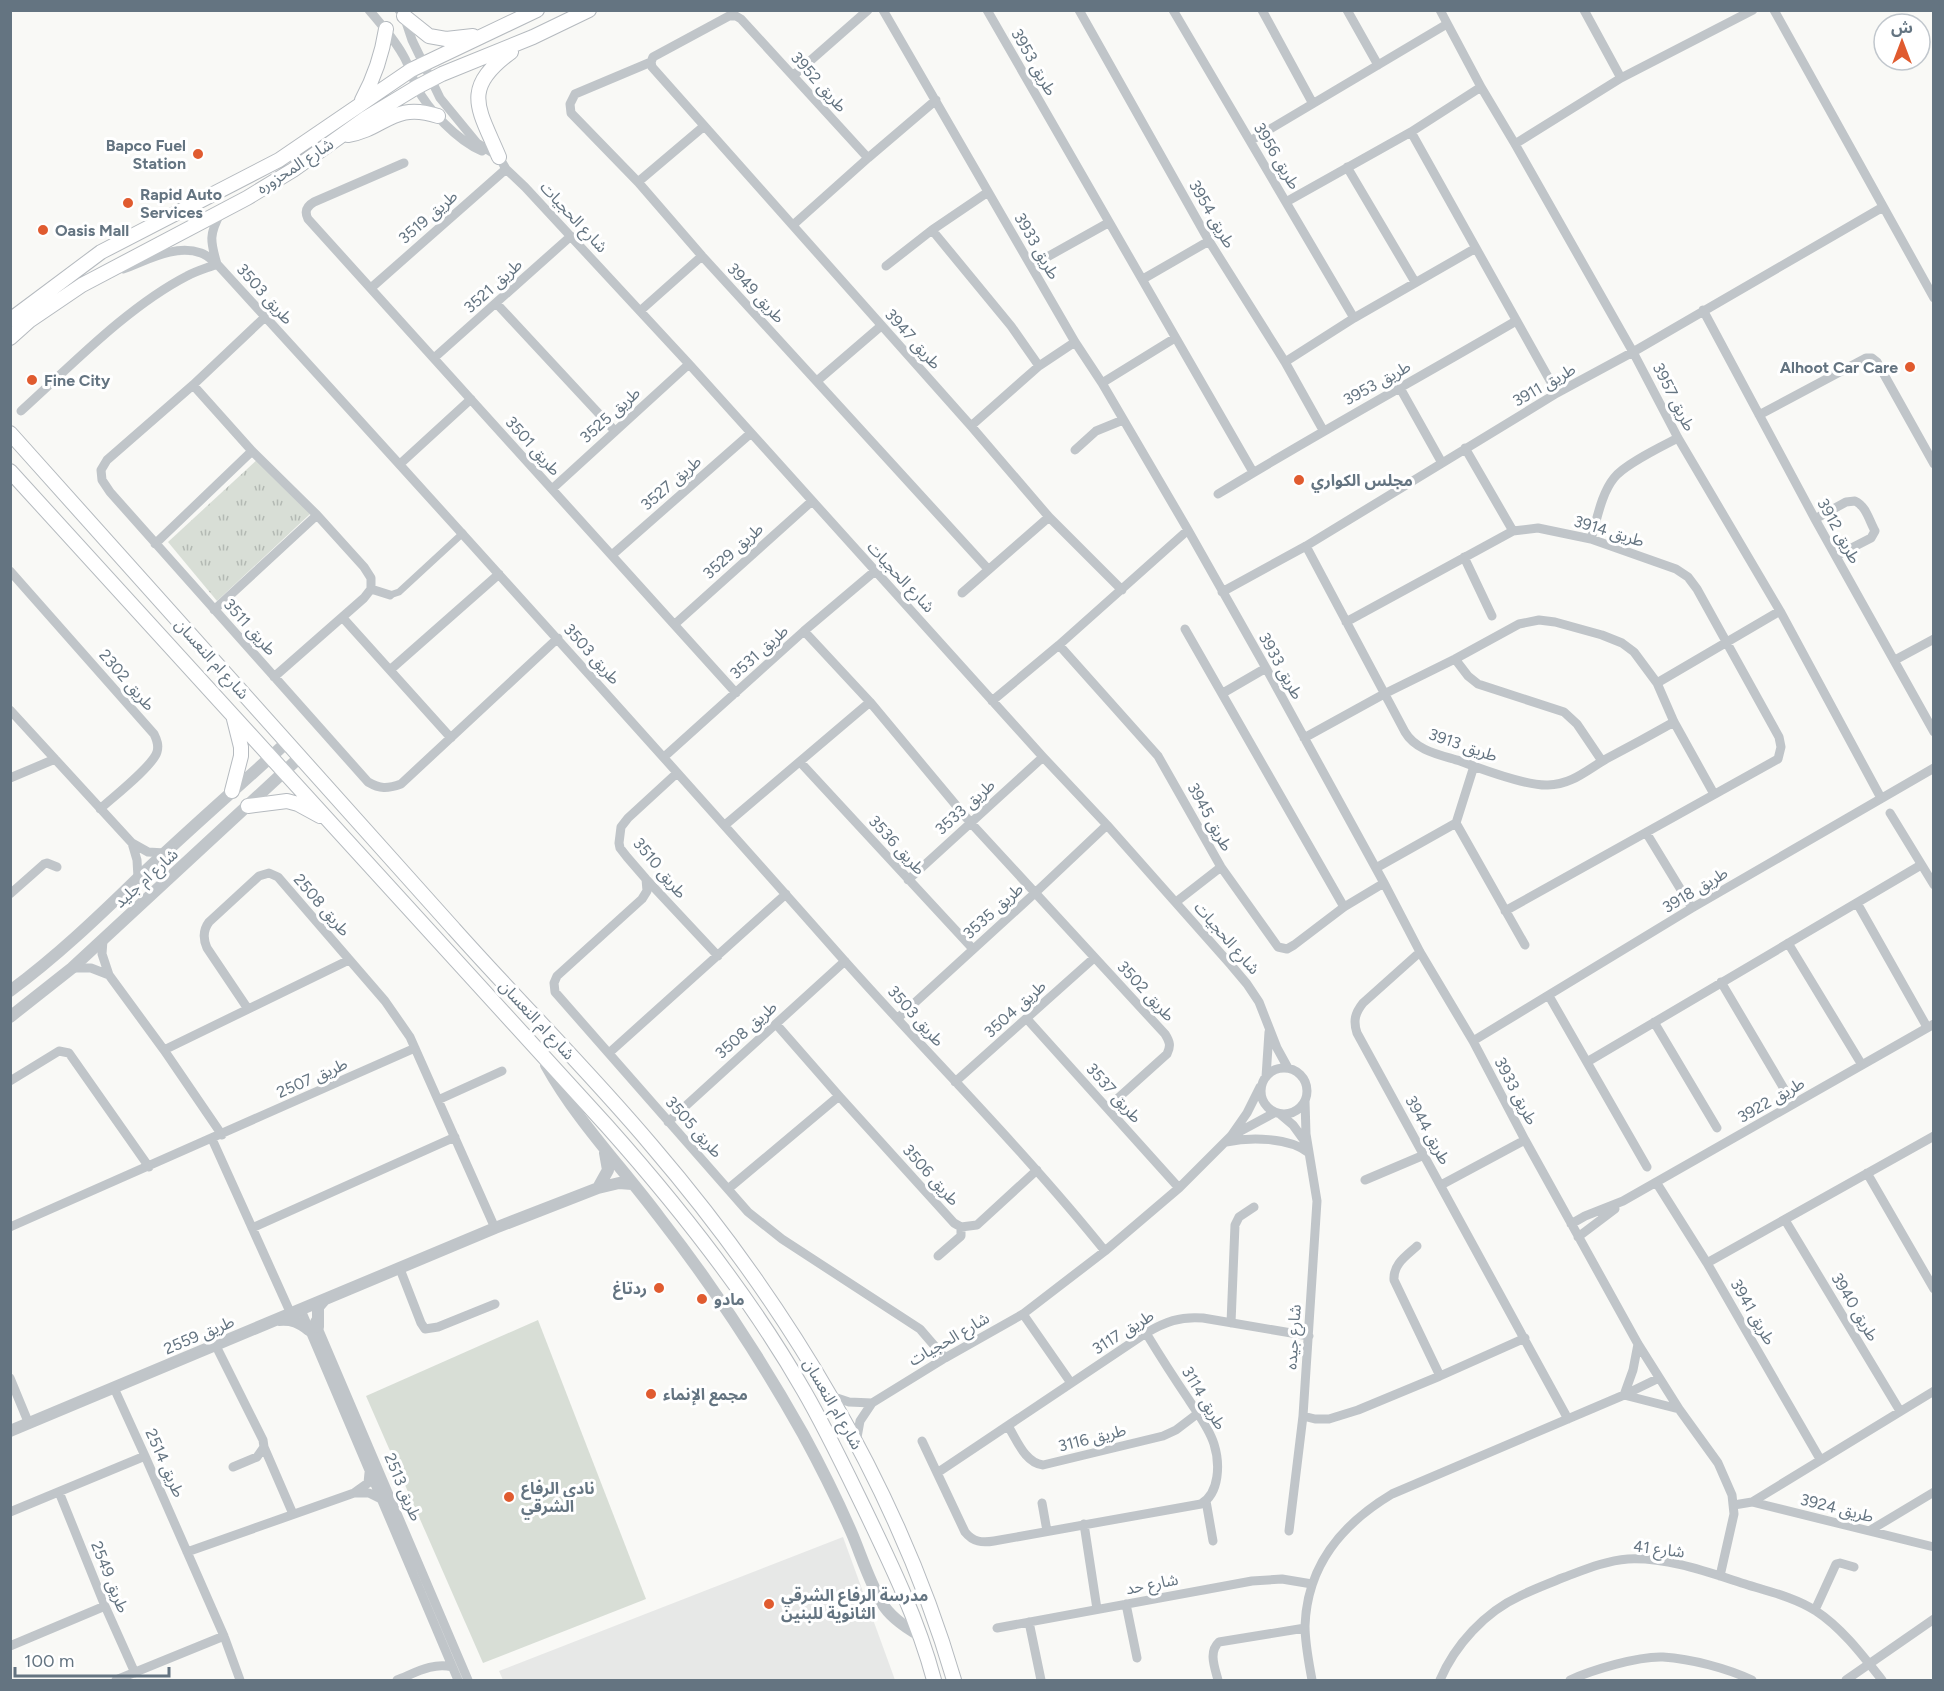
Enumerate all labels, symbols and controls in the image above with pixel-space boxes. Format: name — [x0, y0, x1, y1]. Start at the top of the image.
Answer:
north arrow — [1872, 12, 1932, 72]
text: ش — [1891, 18, 1913, 37]
street label: طريق 3953 — [1006, 25, 1061, 99]
street label: طريق 3952 — [786, 48, 851, 117]
street label: طريق 3956 — [1249, 119, 1304, 193]
street label: شارع المحزوره — [253, 134, 339, 200]
place label: Bapco Fuel Station — [106, 136, 186, 173]
marker: Bapco Fuel Station — [191, 147, 205, 161]
street label: طريق 3954 — [1184, 177, 1239, 252]
street label: شارع الحجيات — [534, 178, 612, 258]
place label: Rapid Auto Services — [140, 185, 222, 222]
street label: طريق 3519 — [395, 186, 462, 249]
marker: Rapid Auto Services — [121, 196, 135, 210]
street label: طريق 3933 — [1010, 209, 1064, 283]
place label: Oasis Mall — [55, 221, 129, 240]
marker: Oasis Mall — [36, 223, 50, 237]
street label: طريق 3521 — [460, 255, 527, 318]
street label: طريق 3949 — [723, 259, 789, 328]
street label: طريق 3503 — [232, 260, 297, 329]
street label: طريق 3947 — [880, 305, 945, 374]
street label: طريق 3953 — [1340, 357, 1415, 410]
place label: Alhoot Car Care — [1780, 358, 1898, 377]
street label: طريق 3911 — [1509, 359, 1579, 411]
street label: طريق 3957 — [1648, 360, 1699, 435]
marker: Alhoot Car Care — [1903, 360, 1917, 374]
place label: Fine City — [44, 371, 111, 390]
marker: Fine City — [25, 373, 39, 387]
street label: طريق 3525 — [576, 383, 645, 448]
street label: طريق 3501 — [501, 412, 565, 480]
street label: طريق 3527 — [637, 452, 706, 515]
place label: مجلس الكواري — [1311, 471, 1413, 493]
marker: مجلس الكواري — [1292, 473, 1306, 487]
street label: طريق 3912 — [1812, 495, 1865, 568]
street label: طريق 3914 — [1571, 511, 1647, 552]
street label: طريق 3529 — [699, 519, 768, 584]
street label: شارع الحجيات — [861, 538, 939, 618]
street label: طريق 3511 — [219, 595, 280, 660]
street label: شارع ام النعسان — [169, 615, 253, 705]
street label: طريق 3503 — [559, 620, 624, 689]
street label: طريق 3531 — [726, 621, 793, 684]
street label: طريق 3933 — [1254, 629, 1307, 703]
street label: طريق 2302 — [94, 645, 159, 715]
street label: طريق 3913 — [1426, 724, 1500, 767]
street label: طريق 3533 — [931, 775, 1000, 839]
street label: طريق 3945 — [1183, 779, 1237, 855]
street label: طريق 3536 — [864, 811, 929, 879]
street label: طريق 3510 — [628, 834, 691, 903]
street label: شارع ام جليد — [110, 844, 184, 914]
street label: طريق 3918 — [1659, 863, 1732, 918]
street label: طريق 2508 — [289, 870, 354, 941]
street label: طريق 3535 — [959, 879, 1028, 944]
street label: شارع الحجيات — [1188, 898, 1264, 980]
street label: طريق 3502 — [1113, 957, 1179, 1026]
street label: شارع ام النعسان — [493, 976, 579, 1066]
street label: طريق 3504 — [980, 976, 1051, 1042]
street label: طريق 3503 — [883, 982, 948, 1051]
street label: طريق 3508 — [711, 997, 782, 1063]
street label: طريق 2507 — [274, 1054, 351, 1103]
street label: طريق 3933 — [1489, 1054, 1542, 1129]
street label: طريق 3537 — [1082, 1059, 1146, 1127]
street label: طريق 3922 — [1734, 1073, 1808, 1128]
street label: طريق 3944 — [1400, 1092, 1455, 1168]
street label: طريق 3505 — [661, 1093, 727, 1162]
street label: طريق 3506 — [898, 1141, 963, 1210]
street label: طريق 3940 — [1826, 1269, 1883, 1345]
street label: طريق 3941 — [1726, 1276, 1779, 1349]
place label: ردتاغ — [613, 1279, 647, 1300]
marker: ردتاغ — [652, 1281, 666, 1295]
place label: مادو — [714, 1290, 745, 1309]
marker: مادو — [695, 1292, 709, 1306]
street label: شارع جيده — [1281, 1304, 1308, 1371]
street label: طريق 3117 — [1089, 1306, 1158, 1359]
street label: شارع الحجيات — [905, 1308, 994, 1372]
street label: طريق 2559 — [161, 1312, 238, 1359]
street label: شارع ام النعسان — [797, 1355, 867, 1454]
street label: طريق 3114 — [1177, 1363, 1230, 1434]
place label: مجمع الإنماء — [663, 1385, 748, 1407]
marker: مجمع الإنماء — [644, 1387, 658, 1401]
street label: طريق 3116 — [1056, 1420, 1128, 1457]
street label: طريق 2514 — [141, 1426, 189, 1501]
street label: طريق 2513 — [379, 1450, 426, 1524]
place label: نادي الرفاع الشرقي — [521, 1479, 595, 1519]
marker: نادي الرفاع الشرقي — [502, 1490, 516, 1504]
street label: طريق 3924 — [1798, 1490, 1876, 1527]
street label: شارع 41 — [1632, 1536, 1686, 1565]
street label: طريق 2549 — [86, 1538, 133, 1616]
street label: شارع حد — [1124, 1570, 1180, 1601]
place label: مدرسة الرفاع الشرقي الثانوية للبنين — [781, 1586, 928, 1623]
marker: مدرسة الرفاع الشرقي الثانوية للبنين — [762, 1597, 776, 1611]
scale bar — [15, 1640, 170, 1678]
text: 100 m — [24, 1650, 74, 1672]

